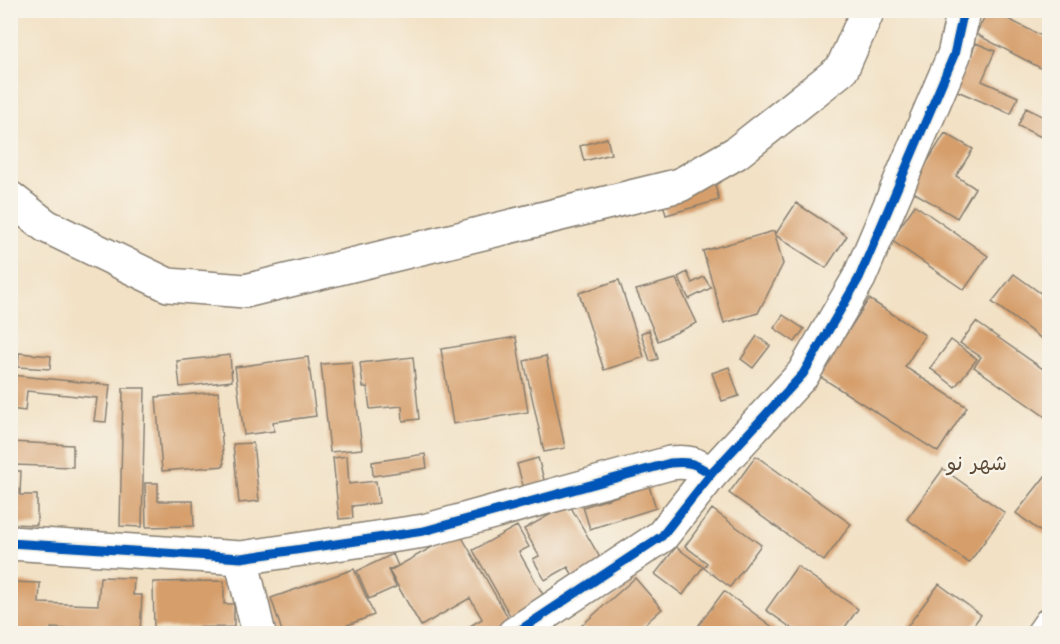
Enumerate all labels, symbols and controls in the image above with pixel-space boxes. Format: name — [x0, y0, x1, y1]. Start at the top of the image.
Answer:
district label: شهر نو — [945, 448, 1007, 481]

